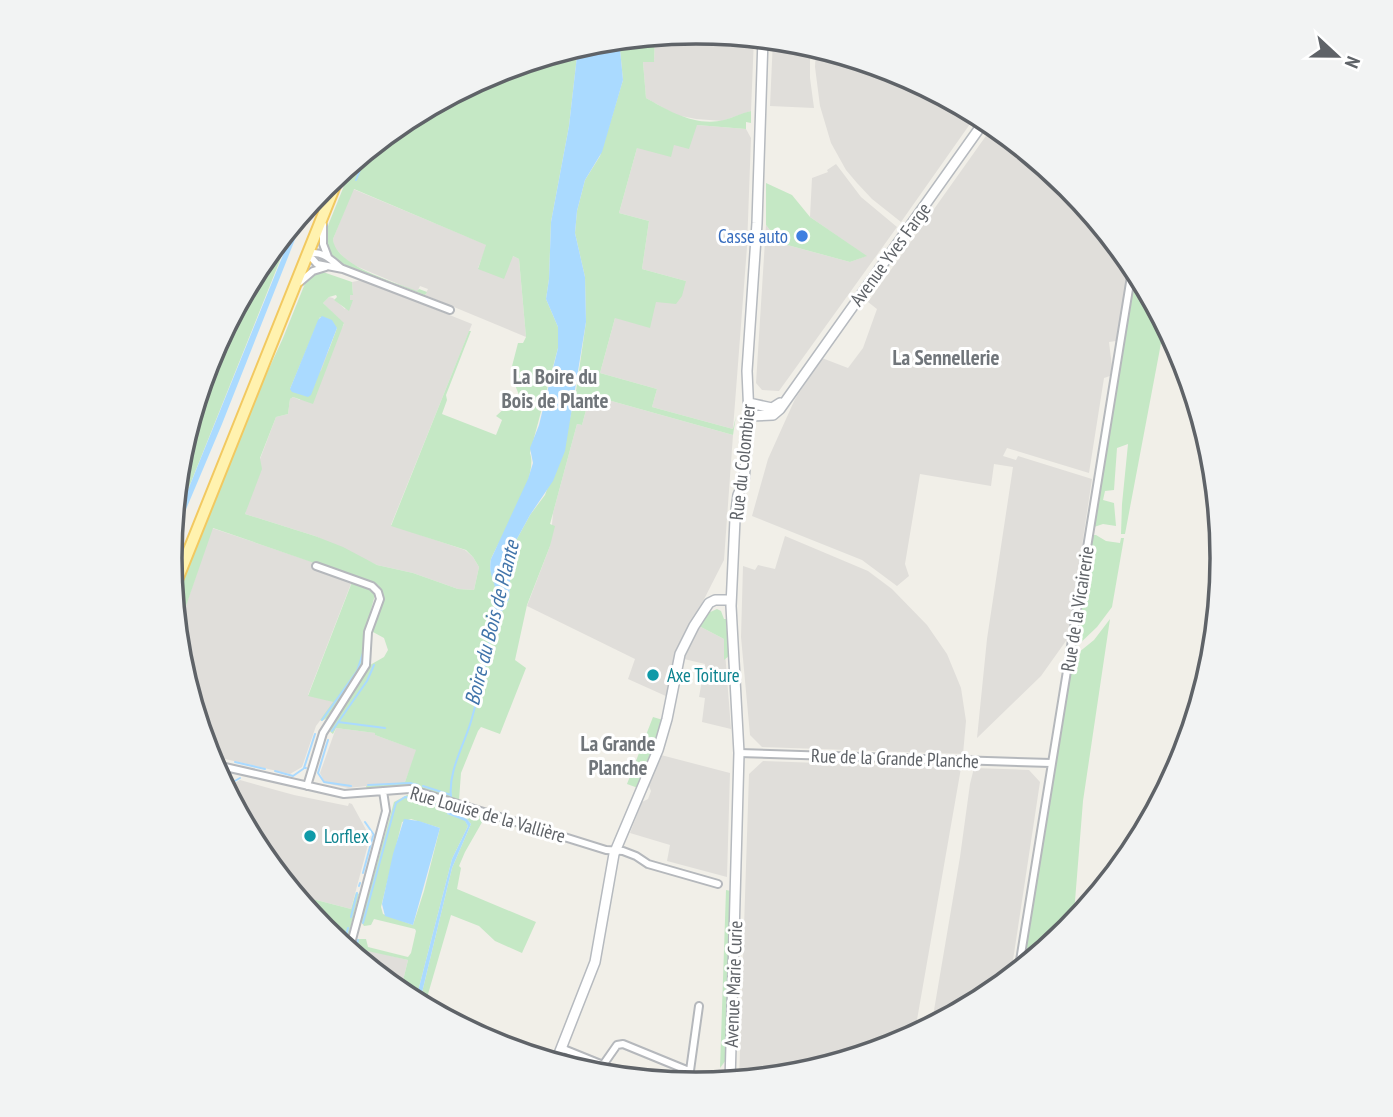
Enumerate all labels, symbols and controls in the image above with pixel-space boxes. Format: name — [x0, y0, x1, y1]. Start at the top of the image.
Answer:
north arrow — [1302, 21, 1372, 91]
text: N — [1340, 53, 1366, 72]
street label: Avenue Yves Farge — [844, 198, 936, 310]
place label: Casse auto — [718, 224, 788, 248]
marker: Casse auto — [794, 228, 810, 244]
district label: La Sennellerie — [893, 344, 1000, 371]
district label: La Boire du Bois de Plante — [502, 363, 608, 414]
street label: Rue du Colombier — [724, 402, 760, 521]
water label: Boire du Bois de Plante — [458, 537, 525, 708]
street label: Rue de la Vicairerie — [1055, 544, 1099, 673]
place label: Axe Toiture — [667, 663, 740, 687]
marker: Axe Toiture — [645, 667, 661, 683]
district label: La Grande Planche — [581, 730, 655, 781]
street label: Rue de la Grande Planche — [811, 743, 979, 773]
street label: Rue Louise de la Vallière — [408, 780, 569, 848]
place label: Lorflex — [324, 824, 369, 848]
marker: Lorflex — [302, 828, 318, 844]
street label: Avenue Marie Curie — [719, 920, 747, 1048]

